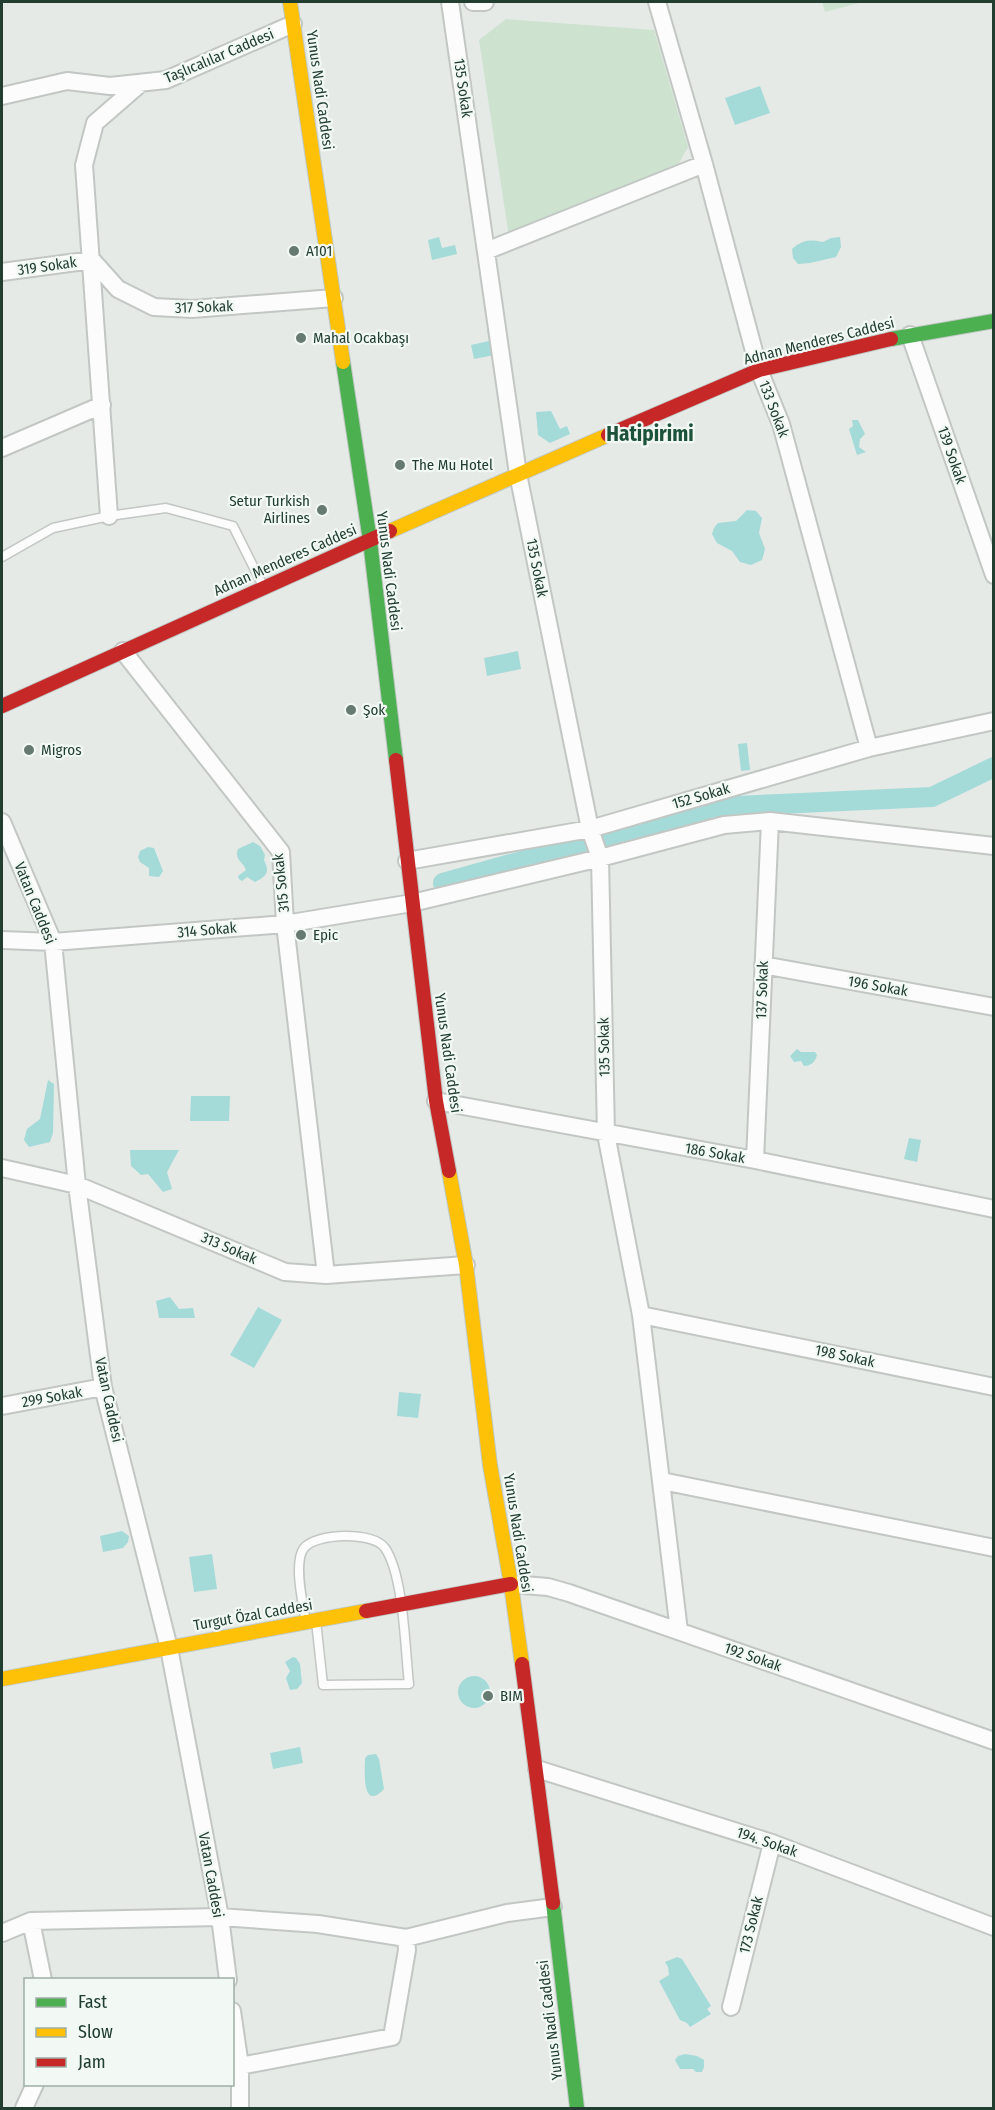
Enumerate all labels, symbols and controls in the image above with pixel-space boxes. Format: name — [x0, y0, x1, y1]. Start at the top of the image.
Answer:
street label: Taşlıcalılar Caddesi — [161, 25, 277, 87]
street label: Yunus Nadi Caddesi — [303, 29, 337, 151]
street label: 135 Sokak — [450, 57, 476, 119]
place label: A101 — [306, 242, 332, 260]
marker: A101 — [287, 244, 301, 258]
street label: 319 Sokak — [16, 253, 78, 279]
street label: 317 Sokak — [175, 297, 233, 317]
street label: Adnan Menderes Caddesi — [742, 314, 896, 368]
place label: Mahal Ocakbaşı — [313, 329, 409, 347]
marker: Mahal Ocakbaşı — [294, 331, 308, 345]
street label: 133 Sokak — [755, 378, 793, 440]
district label: Hatipirimi — [606, 421, 694, 447]
street label: 139 Sokak — [934, 424, 970, 486]
place label: The Mu Hotel — [412, 456, 493, 474]
marker: The Mu Hotel — [393, 458, 407, 472]
place label: Setur Turkish Airlines — [229, 492, 310, 527]
marker: Setur Turkish Airlines — [315, 503, 329, 517]
street label: Yunus Nadi Caddesi — [373, 510, 405, 632]
street label: Adnan Menderes Caddesi — [211, 520, 359, 600]
street label: 135 Sokak — [522, 537, 552, 599]
place label: Şok — [363, 701, 385, 719]
marker: Şok — [344, 703, 358, 717]
place label: Migros — [41, 741, 82, 759]
marker: Migros — [22, 743, 36, 757]
street label: 152 Sokak — [670, 779, 732, 813]
street label: 315 Sokak — [269, 853, 293, 913]
street label: Vatan Caddesi — [10, 860, 60, 946]
street label: 314 Sokak — [177, 918, 237, 942]
place label: Epic — [313, 926, 339, 944]
marker: Epic — [294, 928, 308, 942]
street label: 137 Sokak — [752, 960, 772, 1020]
street label: 196 Sokak — [847, 972, 909, 1000]
street label: Yunus Nadi Caddesi — [431, 992, 465, 1114]
street label: 135 Sokak — [594, 1017, 614, 1077]
street label: 186 Sokak — [684, 1139, 746, 1167]
street label: 313 Sokak — [198, 1228, 260, 1268]
street label: 198 Sokak — [813, 1341, 877, 1371]
street label: Vatan Caddesi — [91, 1356, 127, 1444]
street label: 299 Sokak — [20, 1383, 84, 1411]
street label: Yunus Nadi Caddesi — [500, 1472, 536, 1594]
street label: Turgut Özal Caddesi — [192, 1596, 314, 1634]
street label: 192 Sokak — [722, 1639, 784, 1675]
place label: BIM — [500, 1687, 523, 1705]
marker: BIM — [481, 1689, 495, 1703]
street label: 194. Sokak — [734, 1823, 800, 1861]
street label: Vatan Caddesi — [195, 1831, 227, 1919]
street label: 173 Sokak — [735, 1894, 767, 1956]
street label: Yunus Nadi Caddesi — [534, 1959, 566, 2081]
legend — [24, 1978, 234, 2086]
text: Fast — [78, 1991, 107, 2013]
text: Slow — [78, 2021, 113, 2043]
text: Jam — [78, 2051, 106, 2073]

